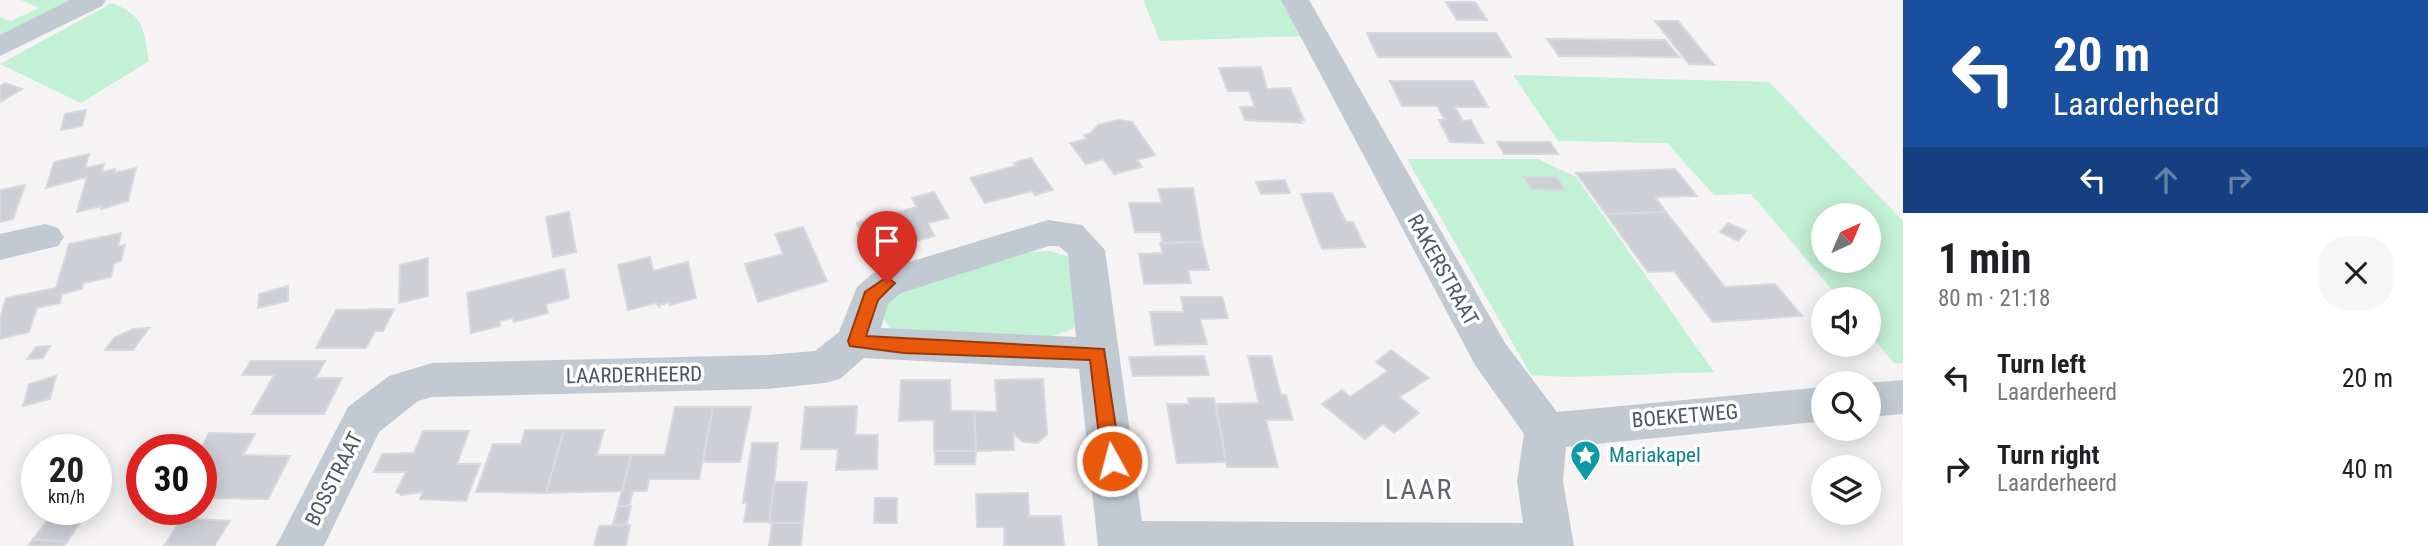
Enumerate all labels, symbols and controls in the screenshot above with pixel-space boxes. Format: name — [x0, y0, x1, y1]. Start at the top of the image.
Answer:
text: 20 m — [2053, 26, 2150, 83]
icon: left — [1938, 28, 2029, 119]
text: Laarderheerd — [2053, 85, 2220, 123]
icon: left — [2074, 161, 2112, 199]
icon: ahead — [2147, 161, 2185, 199]
icon: right — [2220, 161, 2258, 199]
north arrow — [1811, 203, 1881, 273]
map controls — [1811, 203, 1881, 525]
street label: RAKERSTRAAT — [1403, 210, 1483, 330]
pin — [857, 211, 917, 283]
icon: arrive — [868, 222, 906, 260]
text: 1 min — [1938, 234, 2031, 283]
button: close — [2319, 236, 2393, 310]
text: 80 m · 21:18 — [1938, 285, 2050, 312]
button: sound — [1811, 287, 1881, 357]
text: Turn left — [1997, 349, 2086, 379]
icon: left — [1938, 359, 1976, 397]
street label: LAARDERHEERD — [566, 362, 702, 388]
text: 20 m — [2342, 363, 2393, 393]
button: search — [1811, 371, 1881, 441]
text: Laarderheerd — [1997, 379, 2117, 406]
street label: BOEKETWEG — [1631, 399, 1739, 433]
position arrow — [1075, 424, 1149, 498]
street label: BOSSTRAAT — [300, 428, 368, 530]
speed limit sign: 30 — [126, 434, 217, 525]
place icon: Mariakapel — [1569, 438, 1603, 482]
text: Turn right — [1997, 440, 2099, 470]
place label: Mariakapel — [1609, 443, 1701, 467]
text: 20 — [49, 450, 84, 491]
icon: right — [1938, 450, 1976, 488]
text: 40 m — [2342, 454, 2393, 484]
button: layers — [1811, 455, 1881, 525]
text: Laarderheerd — [1997, 470, 2117, 497]
district label: LAAR — [1385, 473, 1453, 506]
text: km/h — [48, 486, 85, 507]

